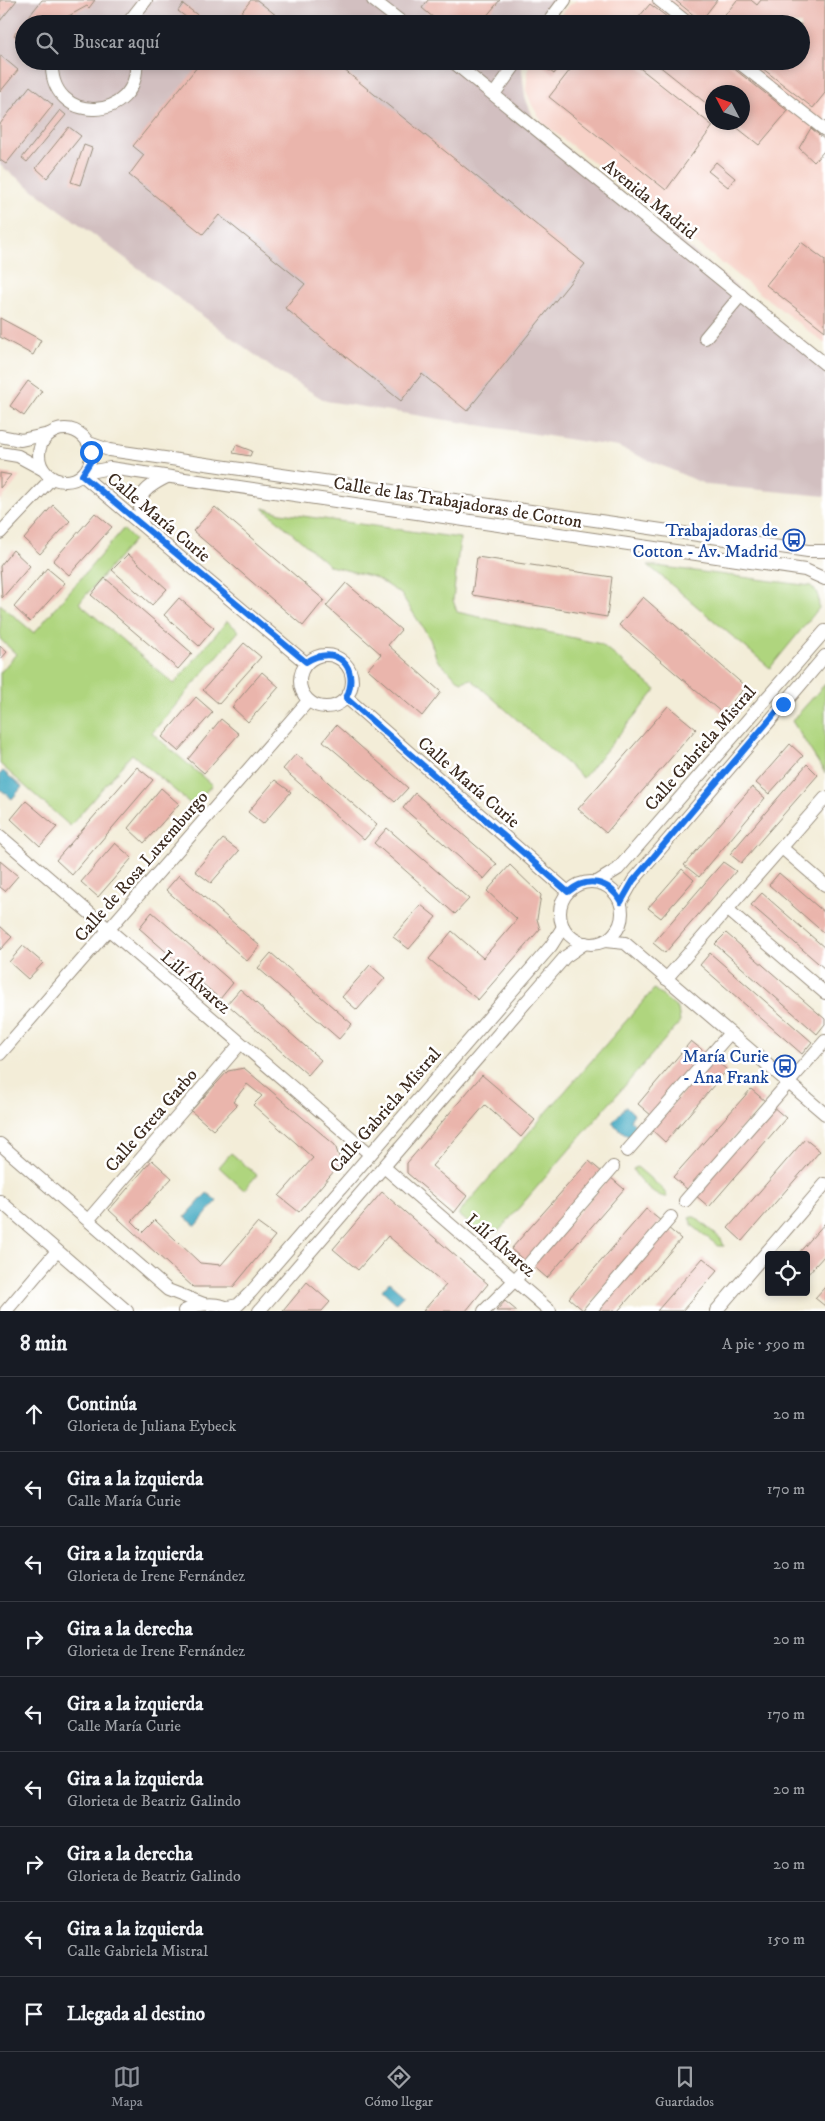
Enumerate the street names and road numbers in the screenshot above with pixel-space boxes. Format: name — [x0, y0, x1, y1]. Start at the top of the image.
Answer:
street label: Avenida Madrid — [598, 155, 701, 244]
street label: Calle María Curie — [102, 468, 214, 567]
street label: Calle de las Trabajadoras de Cotton — [332, 472, 584, 534]
street label: Calle Gabriela Mistral — [640, 681, 761, 816]
street label: Calle María Curie — [413, 732, 524, 833]
street label: Calle de Rosa Luxemburgo — [70, 786, 213, 947]
street label: Lilí Álvarez — [156, 946, 236, 1019]
street label: Calle Gabriela Mistral — [325, 1043, 446, 1178]
street label: Calle Greta Garbo — [101, 1064, 203, 1177]
street label: Lilí Álvarez — [461, 1209, 541, 1282]

